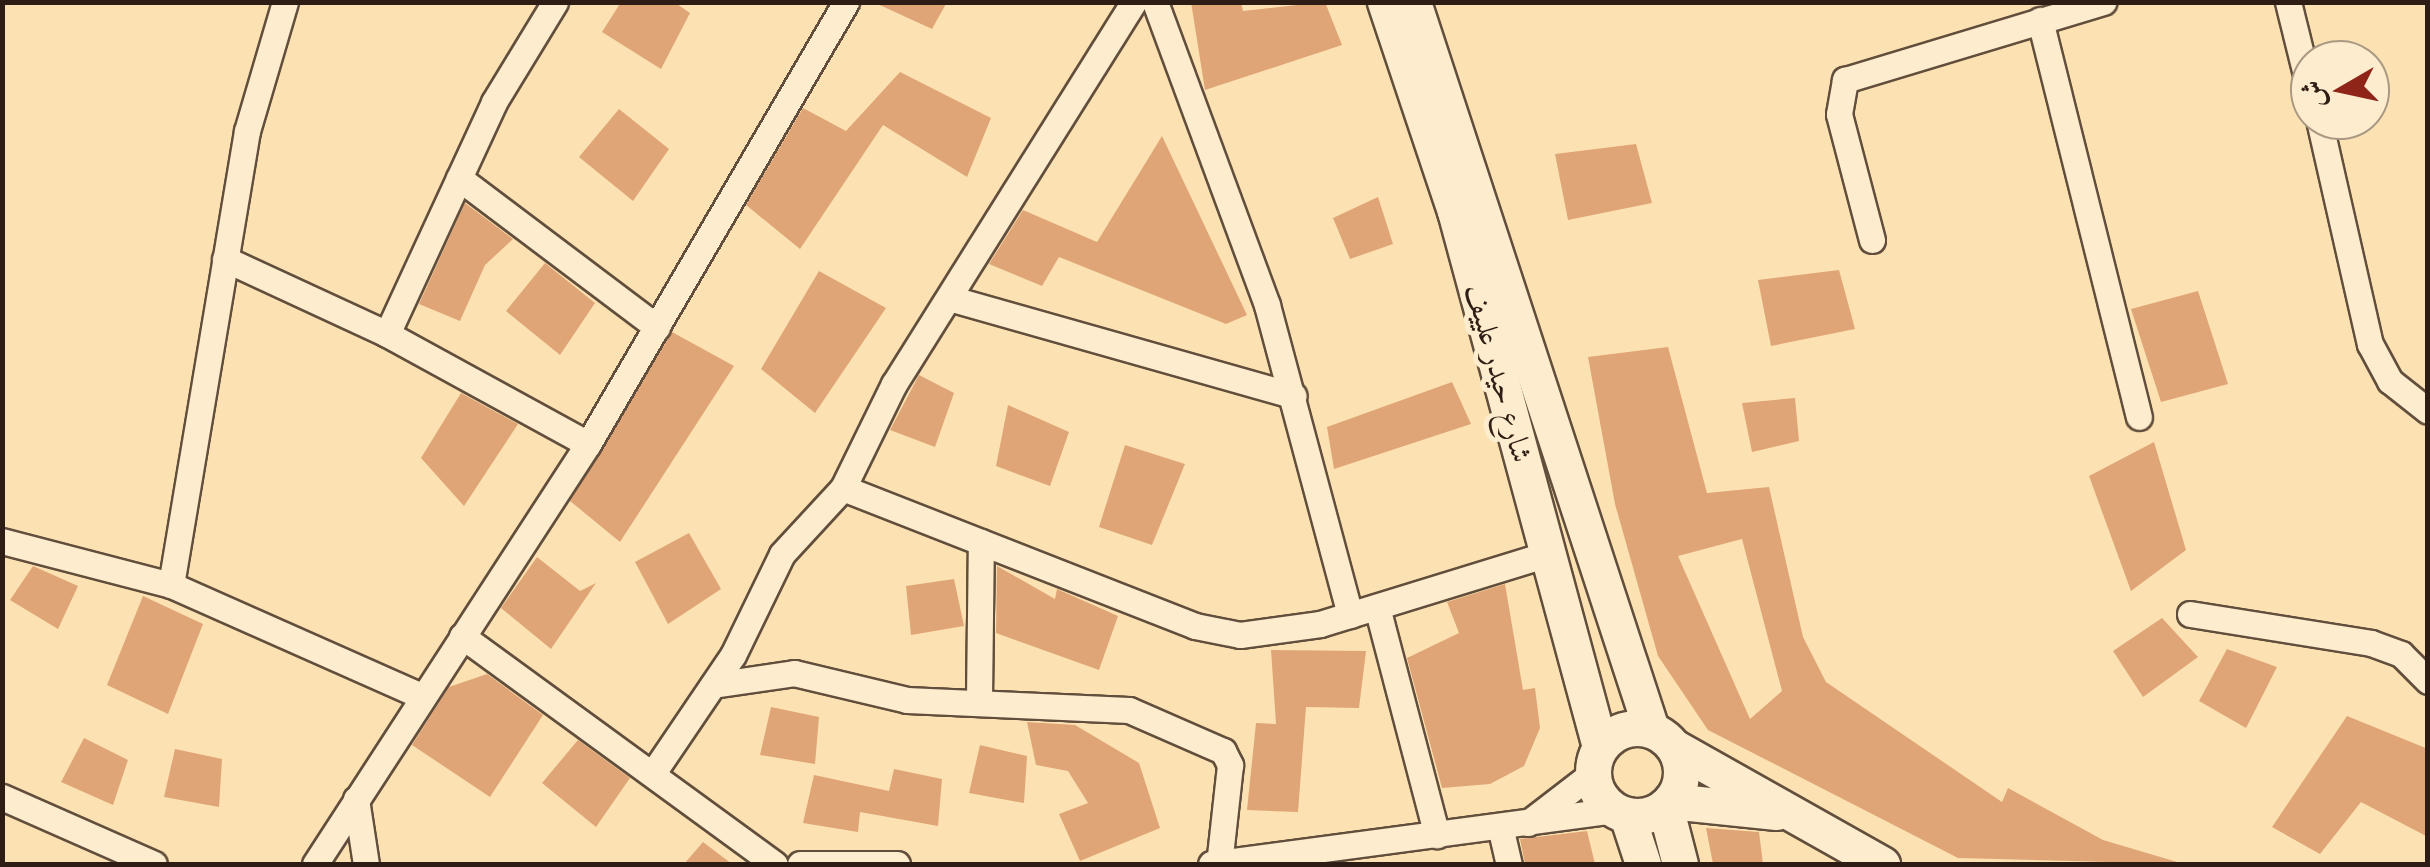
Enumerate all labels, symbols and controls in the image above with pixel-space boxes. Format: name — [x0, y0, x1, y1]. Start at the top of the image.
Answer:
north arrow — [2290, 40, 2390, 140]
text: ش — [2293, 78, 2331, 111]
street label: شارع حيدر علييف — [1458, 280, 1540, 466]

